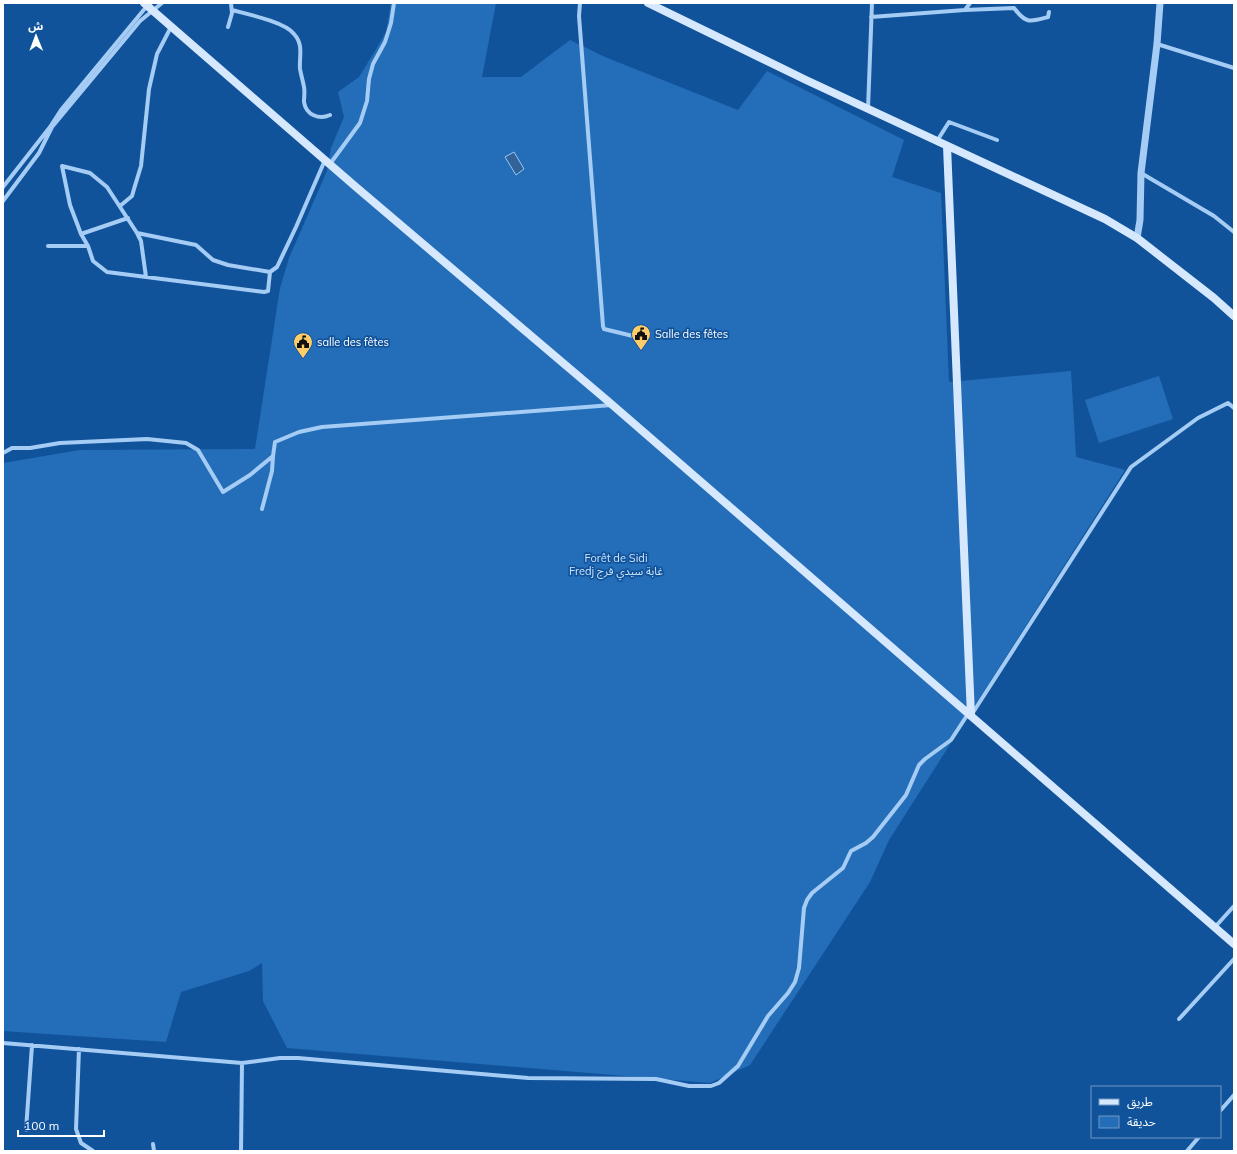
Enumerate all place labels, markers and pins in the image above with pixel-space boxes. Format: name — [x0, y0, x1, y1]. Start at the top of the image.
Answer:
public building icon: Salle des fêtes — [630, 323, 652, 351]
place label: Salle des fêtes — [655, 327, 728, 341]
public building icon: salle des fêtes — [292, 331, 314, 359]
place label: salle des fêtes — [317, 335, 389, 349]

